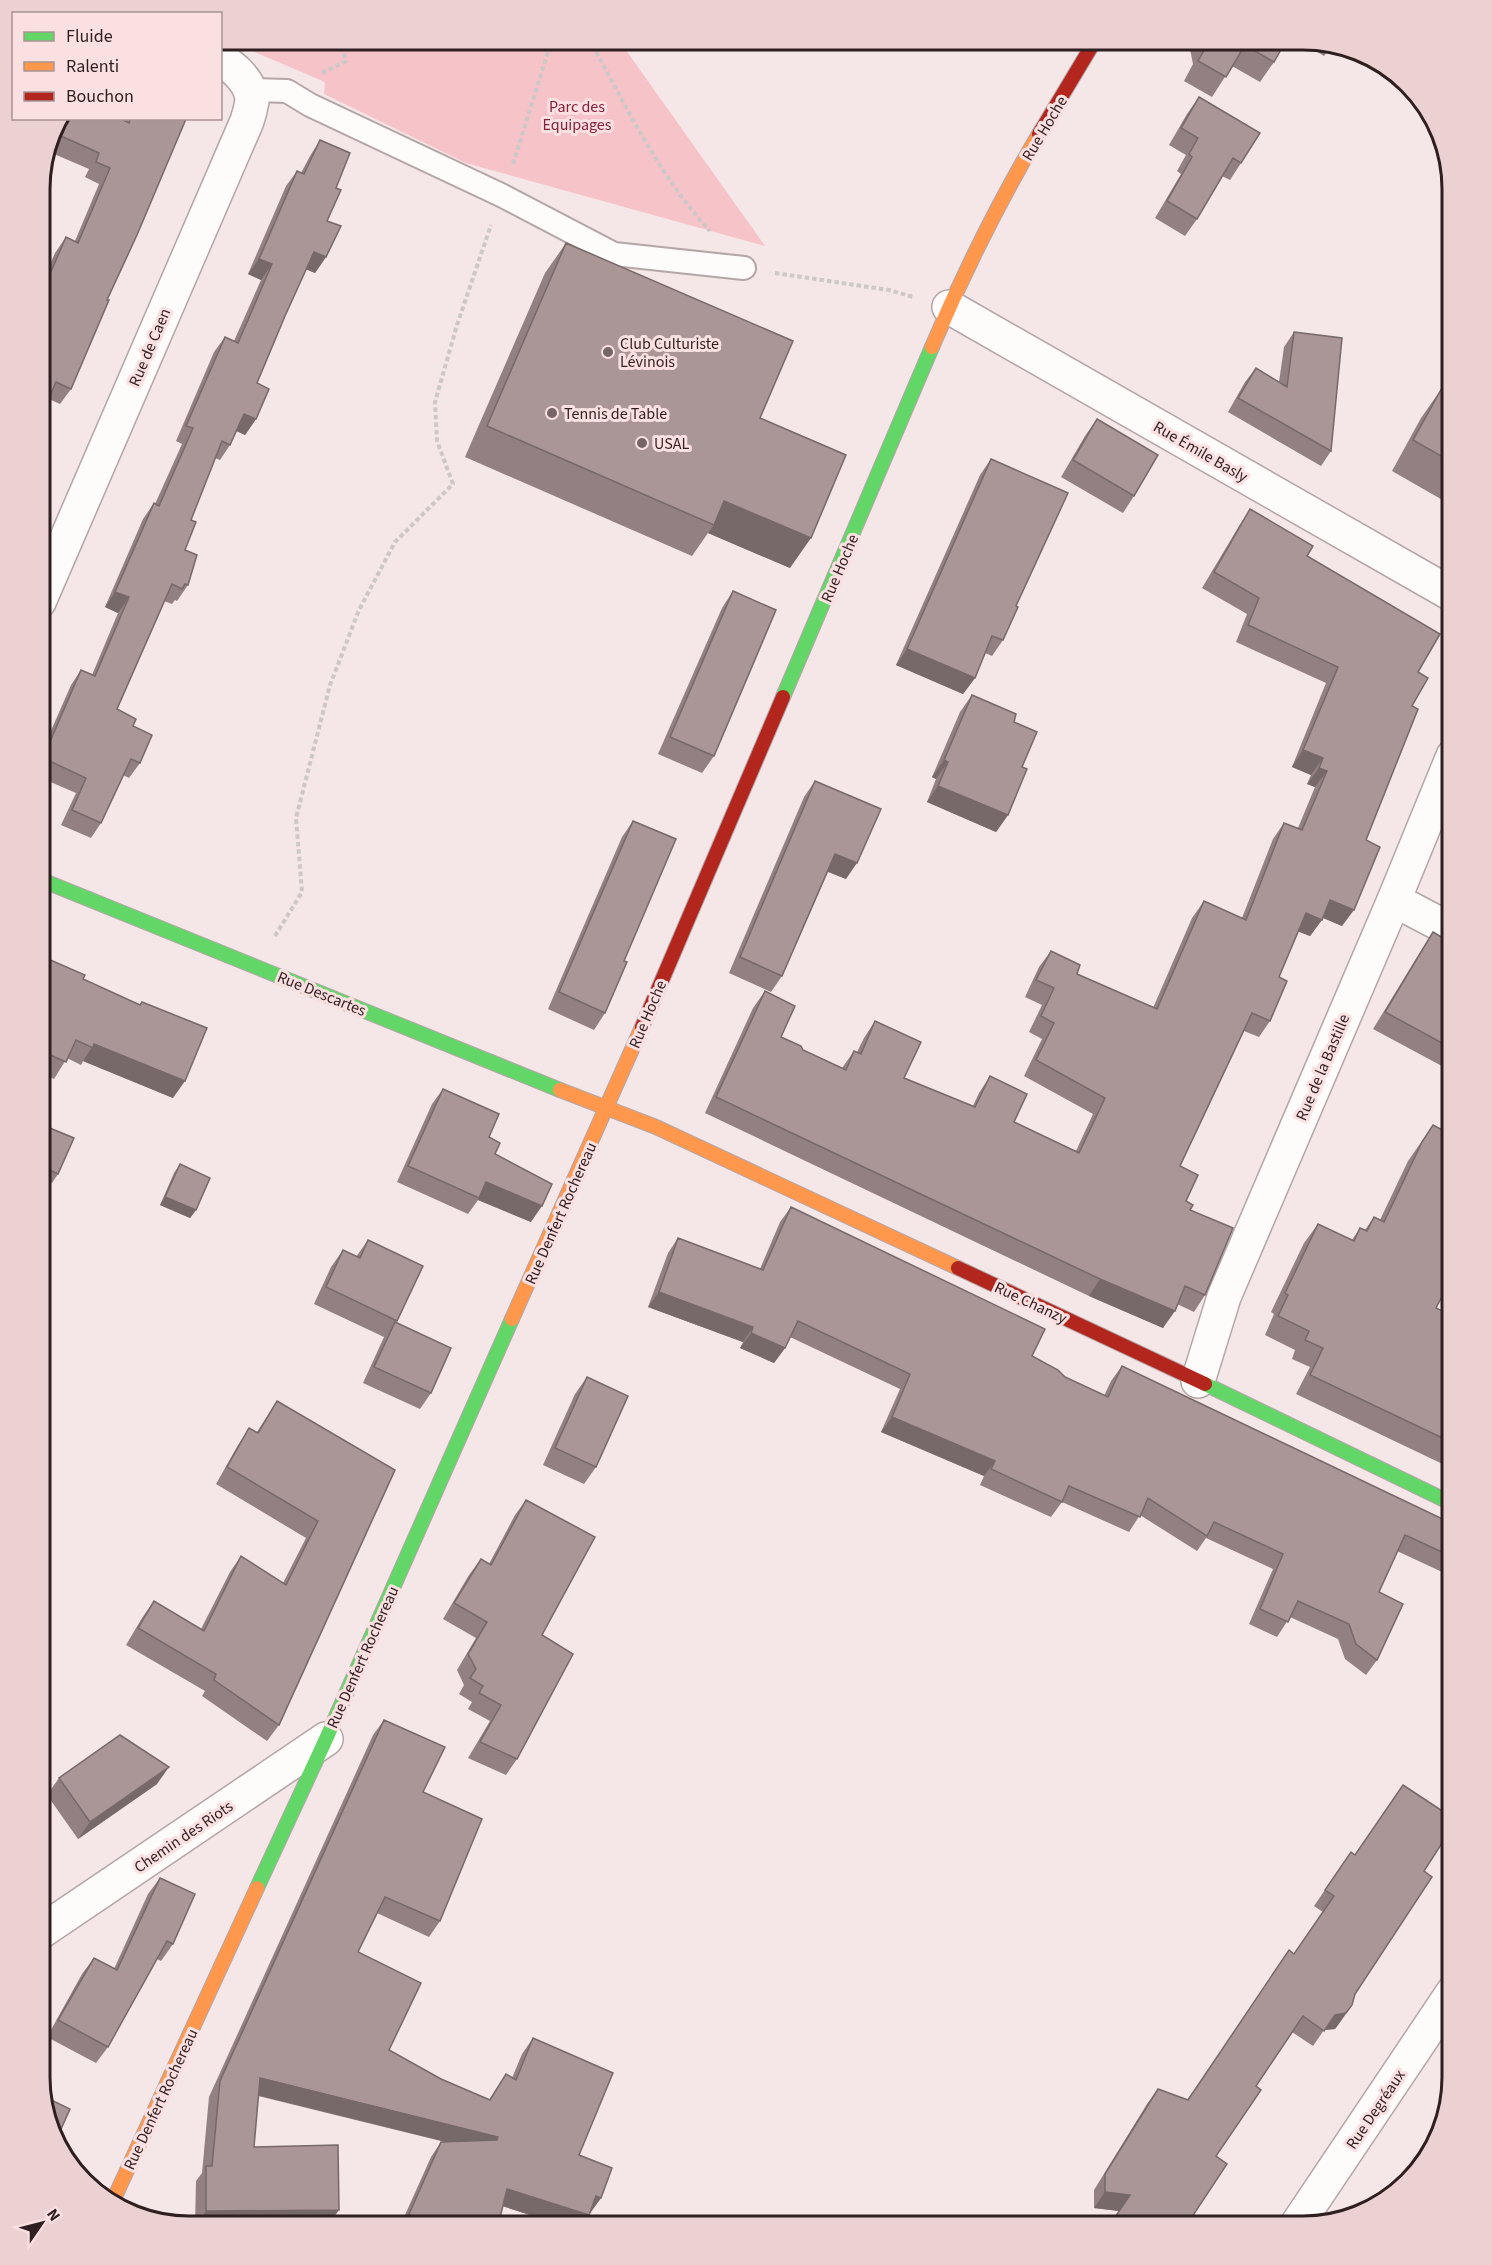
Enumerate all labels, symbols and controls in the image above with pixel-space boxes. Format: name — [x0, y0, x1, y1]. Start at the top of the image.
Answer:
legend — [12, 12, 222, 120]
text: Fluide — [66, 24, 113, 49]
text: Ralenti — [66, 54, 119, 79]
text: Bouchon — [66, 84, 134, 109]
street label: Rue Hoche — [1017, 92, 1073, 165]
park label: Parc des Equipages — [542, 96, 612, 136]
street label: Rue de Caen — [124, 305, 176, 390]
place label: Club Culturiste Lévinois — [620, 333, 719, 373]
marker: Club Culturiste Lévinois — [601, 345, 615, 359]
place label: Tennis de Table — [564, 403, 667, 425]
marker: Tennis de Table — [545, 406, 559, 420]
street label: Rue Émile Basly — [1149, 416, 1252, 488]
place label: USAL — [654, 433, 689, 455]
marker: USAL — [635, 436, 649, 450]
street label: Rue Hoche — [816, 531, 864, 606]
street label: Rue Descartes — [274, 966, 370, 1022]
street label: Rue Hoche — [624, 977, 672, 1052]
street label: Rue de la Bastille — [1291, 1011, 1355, 1124]
street label: Rue Denfert Rochereau — [520, 1139, 602, 1288]
street label: Rue Chanzy — [991, 1276, 1071, 1330]
street label: Rue Denfert Rochereau — [322, 1583, 404, 1732]
street label: Chemin des Riots — [130, 1795, 238, 1878]
street label: Rue Denfert Rochereau — [118, 2025, 203, 2174]
street label: Rue Degréaux — [1341, 2065, 1411, 2154]
north arrow — [12, 2193, 72, 2253]
text: N — [41, 2204, 66, 2226]

